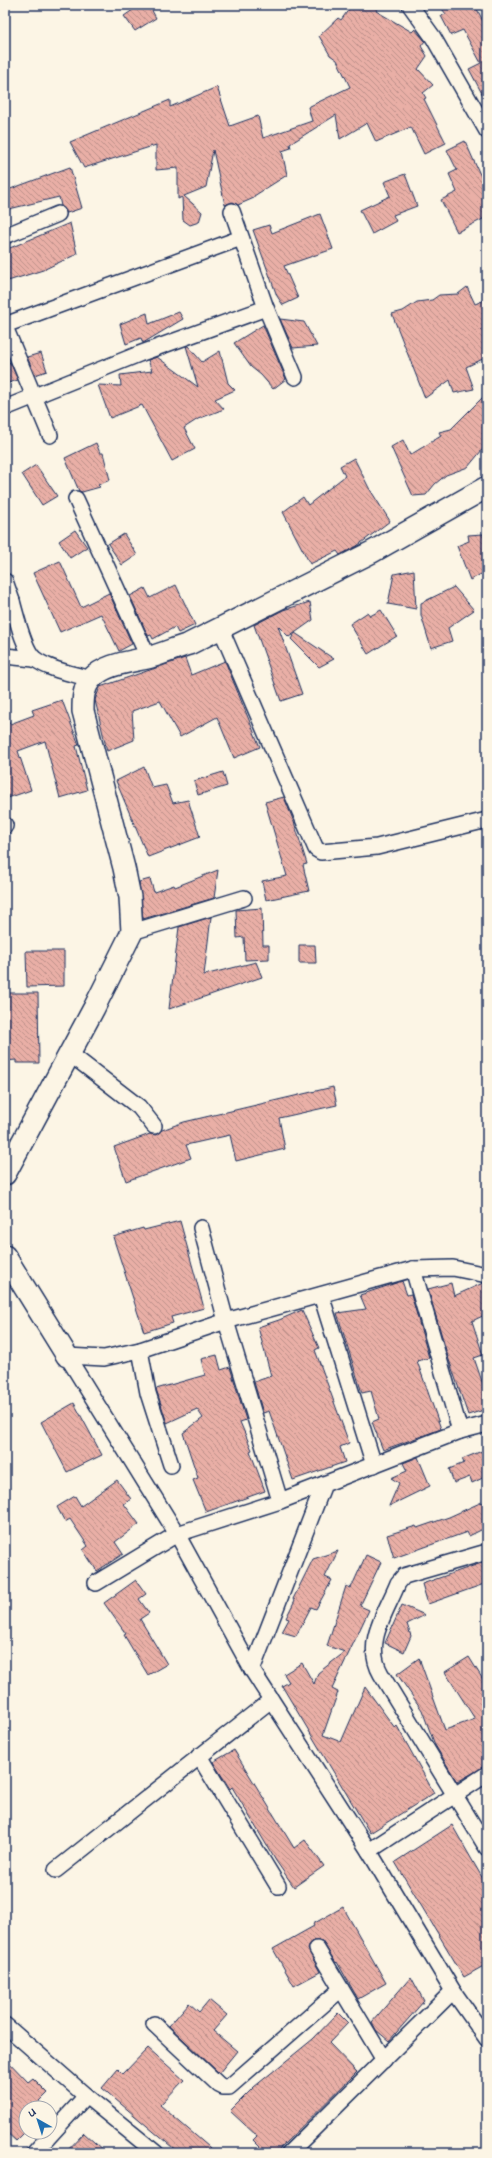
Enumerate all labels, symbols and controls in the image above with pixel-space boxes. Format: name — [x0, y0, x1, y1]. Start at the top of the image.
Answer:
north arrow — [18, 2100, 58, 2140]
text: U — [24, 2105, 39, 2121]

